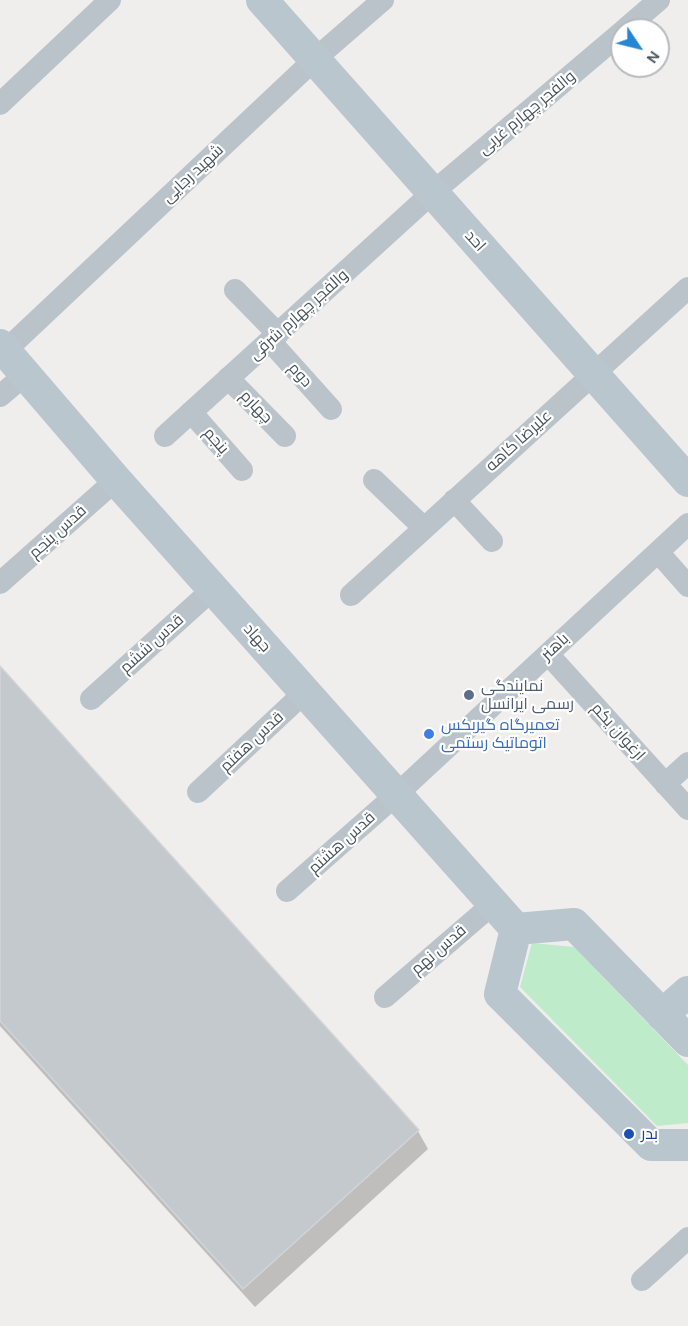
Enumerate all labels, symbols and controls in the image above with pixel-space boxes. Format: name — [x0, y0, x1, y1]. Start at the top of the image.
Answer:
north arrow — [610, 18, 670, 78]
text: N — [642, 47, 665, 68]
street label: والفجر چهارم غربی — [475, 67, 579, 159]
street label: شهید رجایی — [158, 141, 228, 207]
street label: احد — [461, 226, 489, 256]
street label: والفجر چهارم شرقی — [246, 266, 352, 364]
street label: دوم — [284, 359, 316, 391]
street label: چهارم — [236, 387, 276, 427]
street label: علیرضا کاهه — [482, 406, 556, 476]
street label: پنجم — [199, 424, 233, 458]
street label: قدس پنجم — [25, 501, 91, 563]
street label: قدس ششم — [116, 610, 188, 678]
street label: جهاد — [239, 620, 275, 656]
street label: باهنر — [537, 629, 573, 665]
place label: نمایندگی رسمی ایرانسل — [481, 676, 574, 714]
marker: نمایندگی رسمی ایرانسل — [462, 688, 476, 702]
street label: ارغوان یکم — [587, 699, 649, 765]
street label: قدس هفتم — [216, 708, 288, 776]
place label: تعمیرگاه گیربکس اتوماتیک رستمی — [441, 715, 559, 753]
marker: تعمیرگاه گیربکس اتوماتیک رستمی — [422, 727, 436, 741]
street label: قدس هشتم — [305, 808, 379, 878]
street label: قدس نهم — [407, 921, 471, 979]
place label: بدر — [641, 1124, 658, 1144]
marker: بدر — [622, 1127, 636, 1141]

